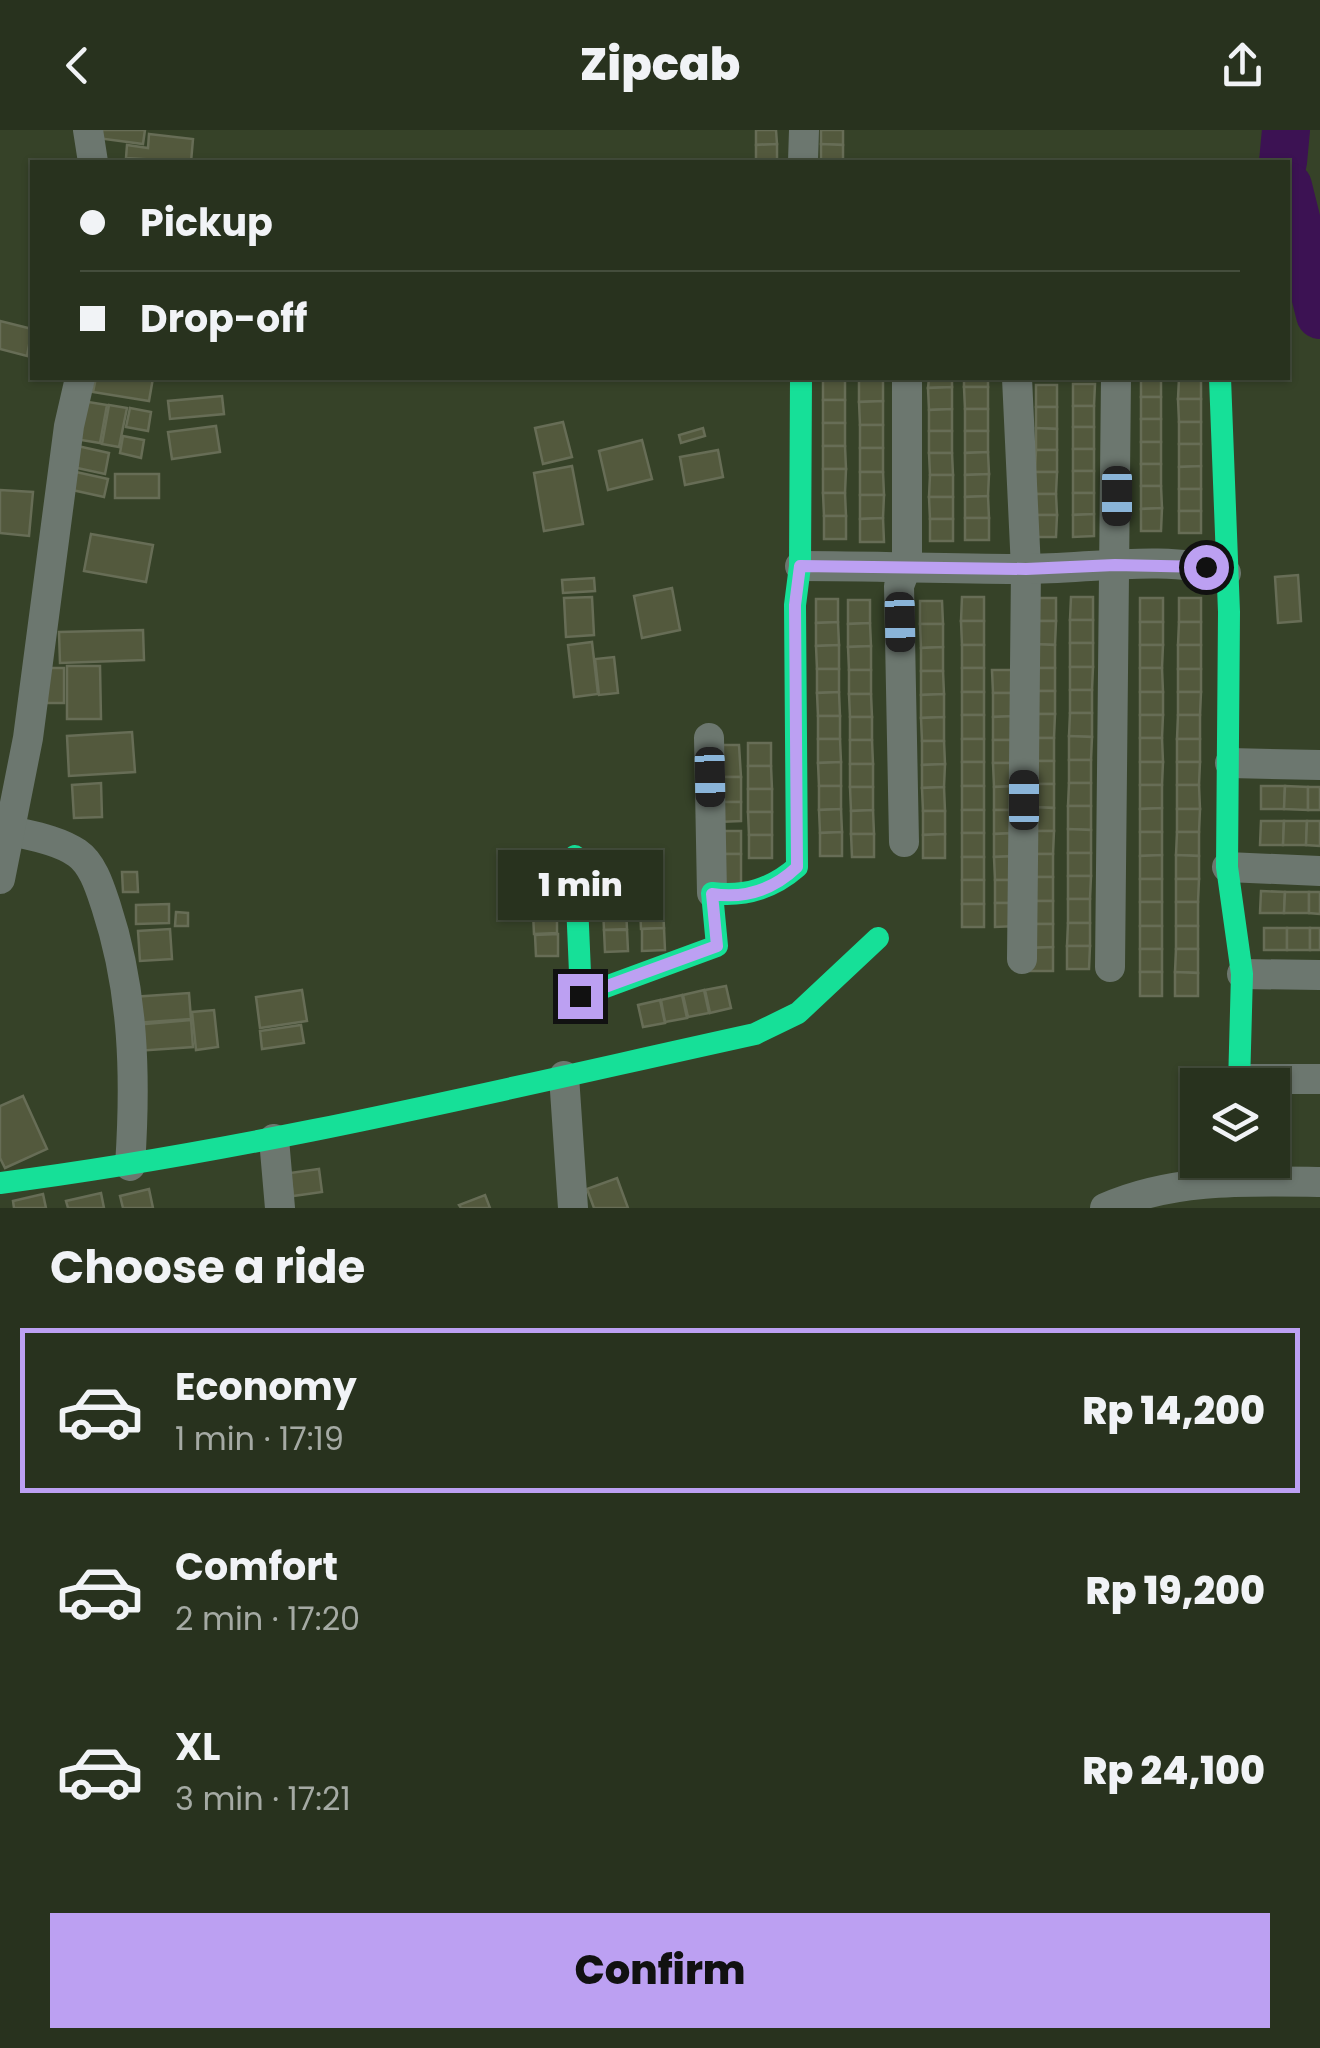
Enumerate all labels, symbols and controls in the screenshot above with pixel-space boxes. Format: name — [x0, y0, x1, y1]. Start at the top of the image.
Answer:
text: Zipcab — [580, 33, 740, 96]
icon: back — [50, 38, 105, 93]
icon: share — [1215, 38, 1270, 93]
text: Pickup — [140, 196, 273, 249]
text: Drop-off — [140, 292, 308, 345]
car — [1102, 466, 1132, 526]
route start — [1184, 545, 1229, 590]
car — [884, 592, 916, 652]
car — [694, 747, 726, 807]
car — [1009, 770, 1039, 830]
callout: 1 min — [498, 851, 662, 921]
text: 1 min — [538, 862, 623, 907]
route end — [558, 974, 603, 1019]
map controls — [1180, 1068, 1290, 1178]
button: layers — [1180, 1068, 1290, 1178]
text: Choose a ride — [50, 1236, 365, 1299]
text: Economy — [175, 1360, 357, 1413]
icon: car — [55, 1366, 145, 1456]
text: Rp 14,200 — [1082, 1384, 1265, 1437]
text: 1 min · 17:19 — [175, 1416, 344, 1461]
text: Comfort — [175, 1540, 338, 1593]
icon: car — [55, 1546, 145, 1636]
text: Rp 19,200 — [1086, 1564, 1265, 1617]
text: 2 min · 17:20 — [175, 1596, 360, 1641]
text: XL — [175, 1720, 220, 1773]
icon: car — [55, 1726, 145, 1816]
text: Rp 24,100 — [1082, 1744, 1265, 1797]
text: 3 min · 17:21 — [175, 1776, 351, 1821]
button: Confirm — [50, 1913, 1270, 2028]

